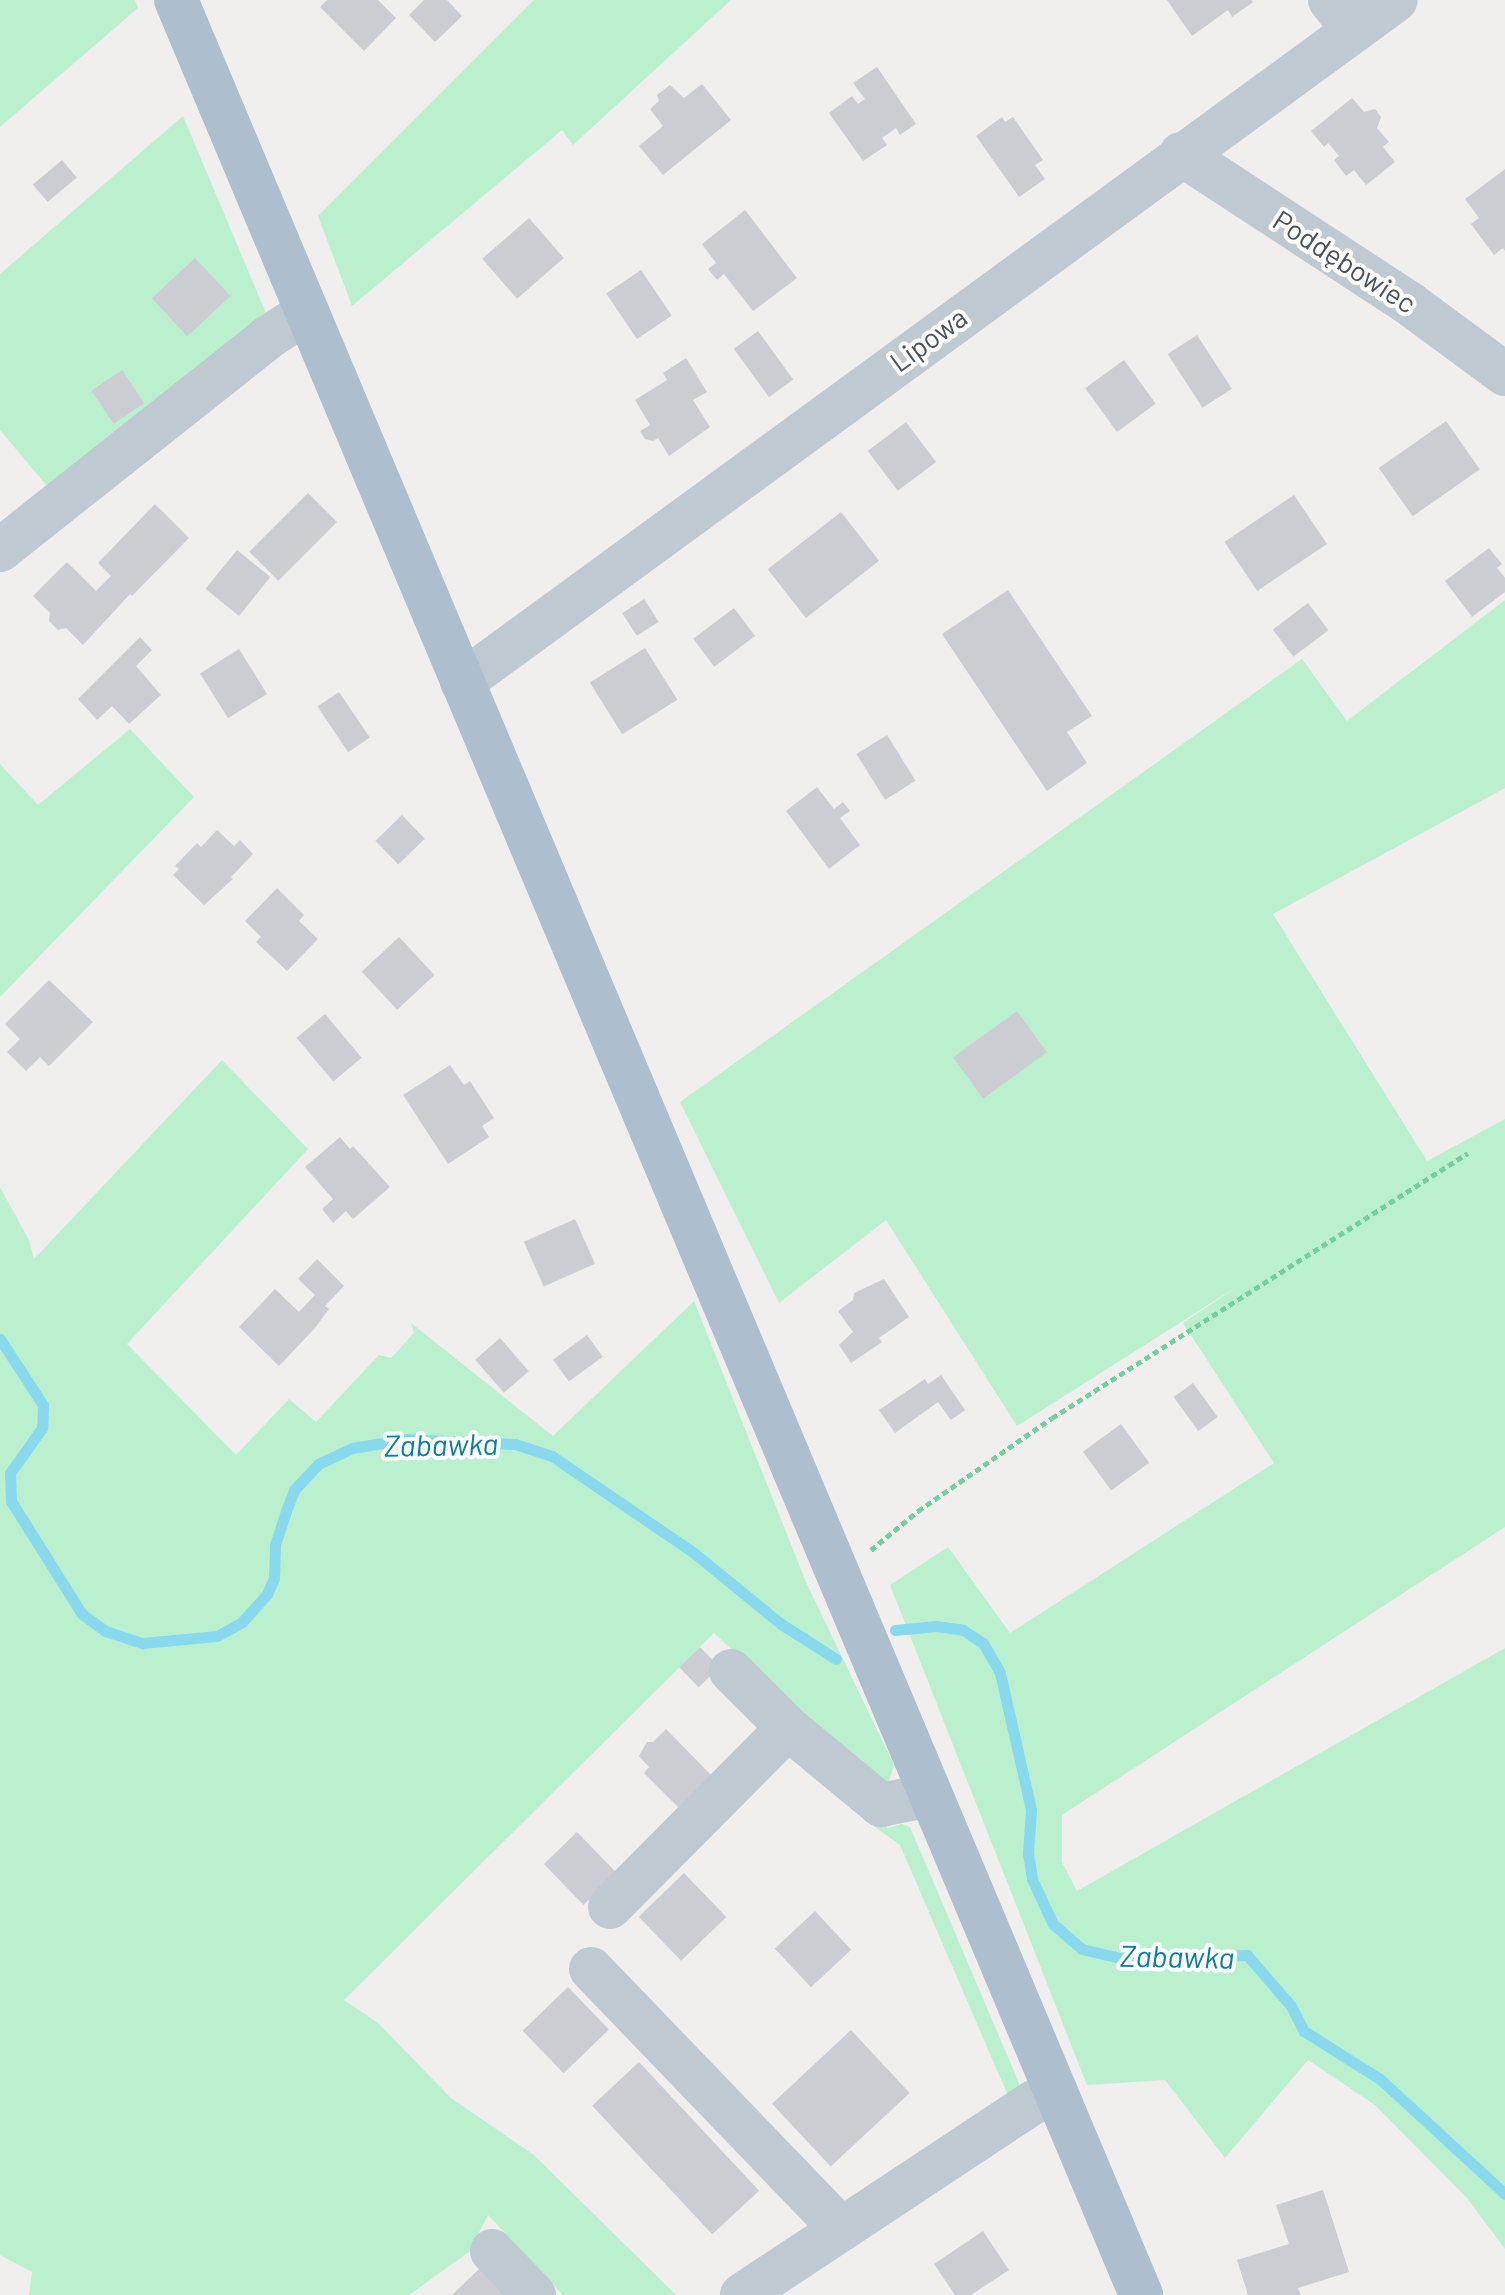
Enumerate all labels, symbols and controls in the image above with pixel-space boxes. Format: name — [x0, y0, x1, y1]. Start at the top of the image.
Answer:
street label: Poddębowiec — [1267, 202, 1423, 320]
street label: Lipowa — [883, 300, 973, 378]
water label: Zabawka — [383, 1425, 499, 1463]
water label: Zabawka — [1119, 1937, 1235, 1975]

